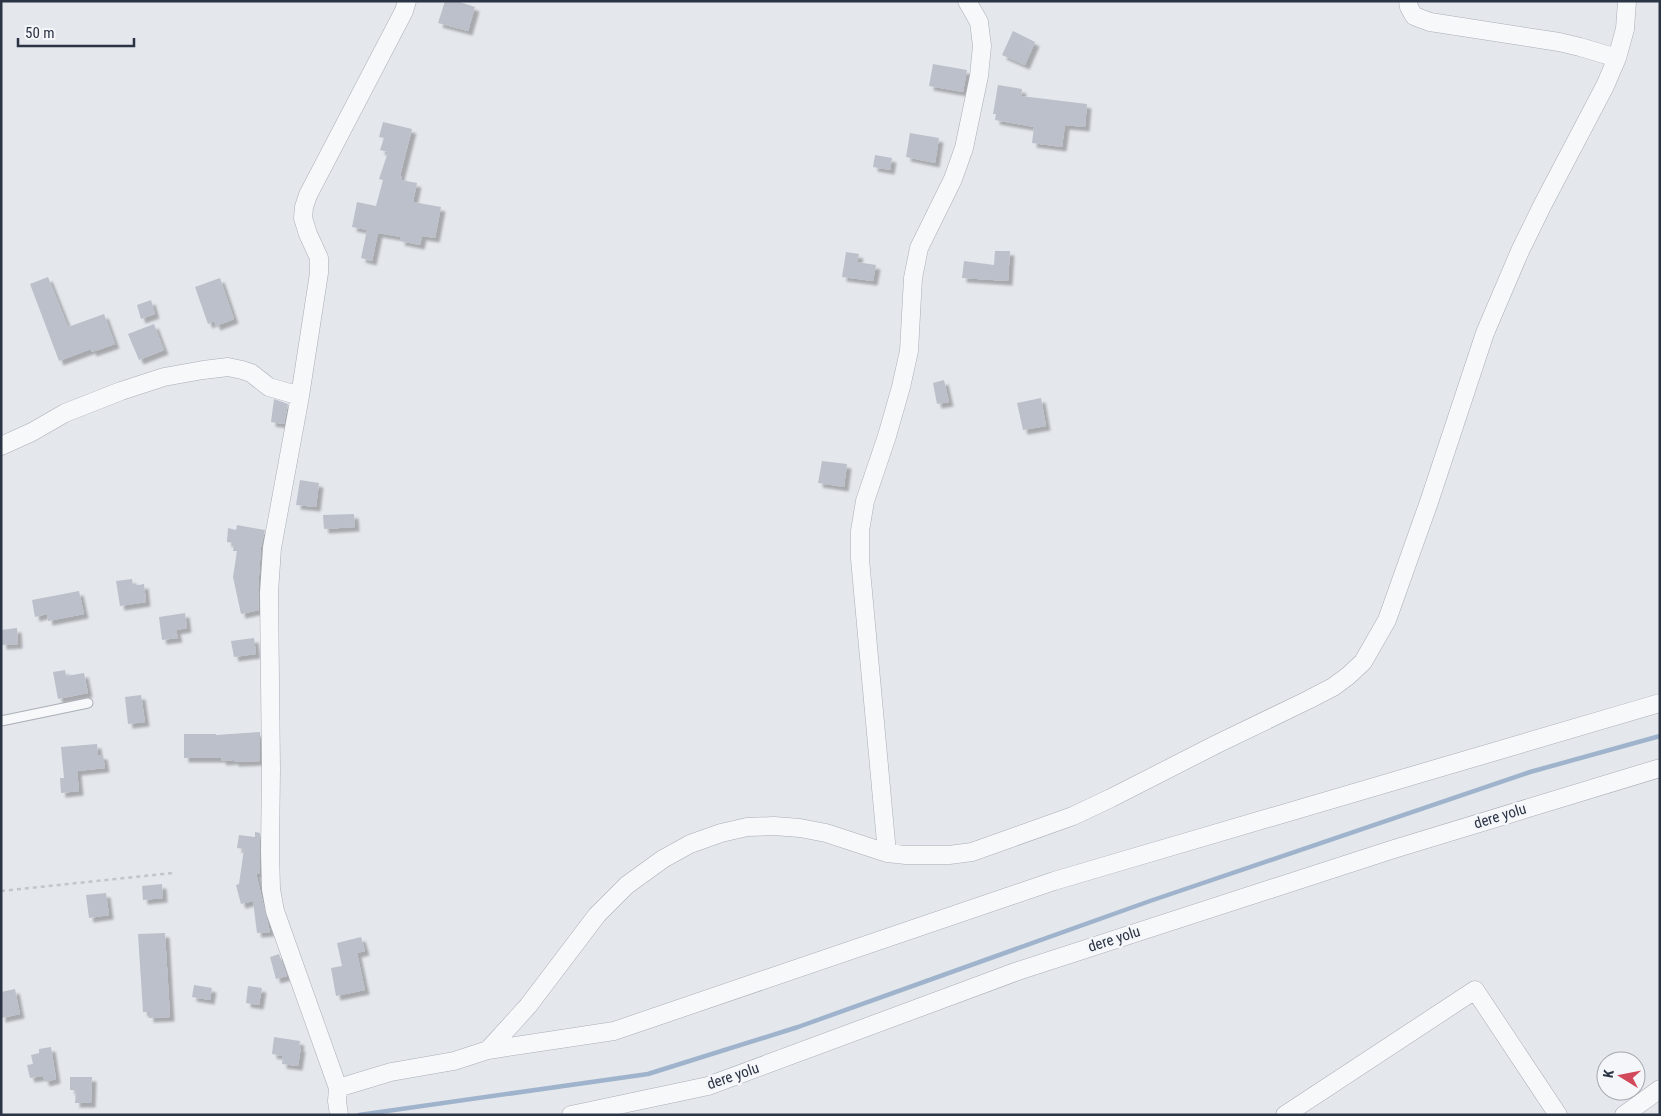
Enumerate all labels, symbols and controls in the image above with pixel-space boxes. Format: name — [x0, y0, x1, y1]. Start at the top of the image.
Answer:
scale bar — [18, 15, 134, 47]
text: 50 m — [25, 24, 55, 42]
street label: dere yolu — [1472, 800, 1528, 832]
street label: dere yolu — [1086, 922, 1142, 956]
north arrow — [1596, 1051, 1646, 1101]
street label: dere yolu — [705, 1059, 761, 1093]
text: K — [1600, 1068, 1617, 1079]

